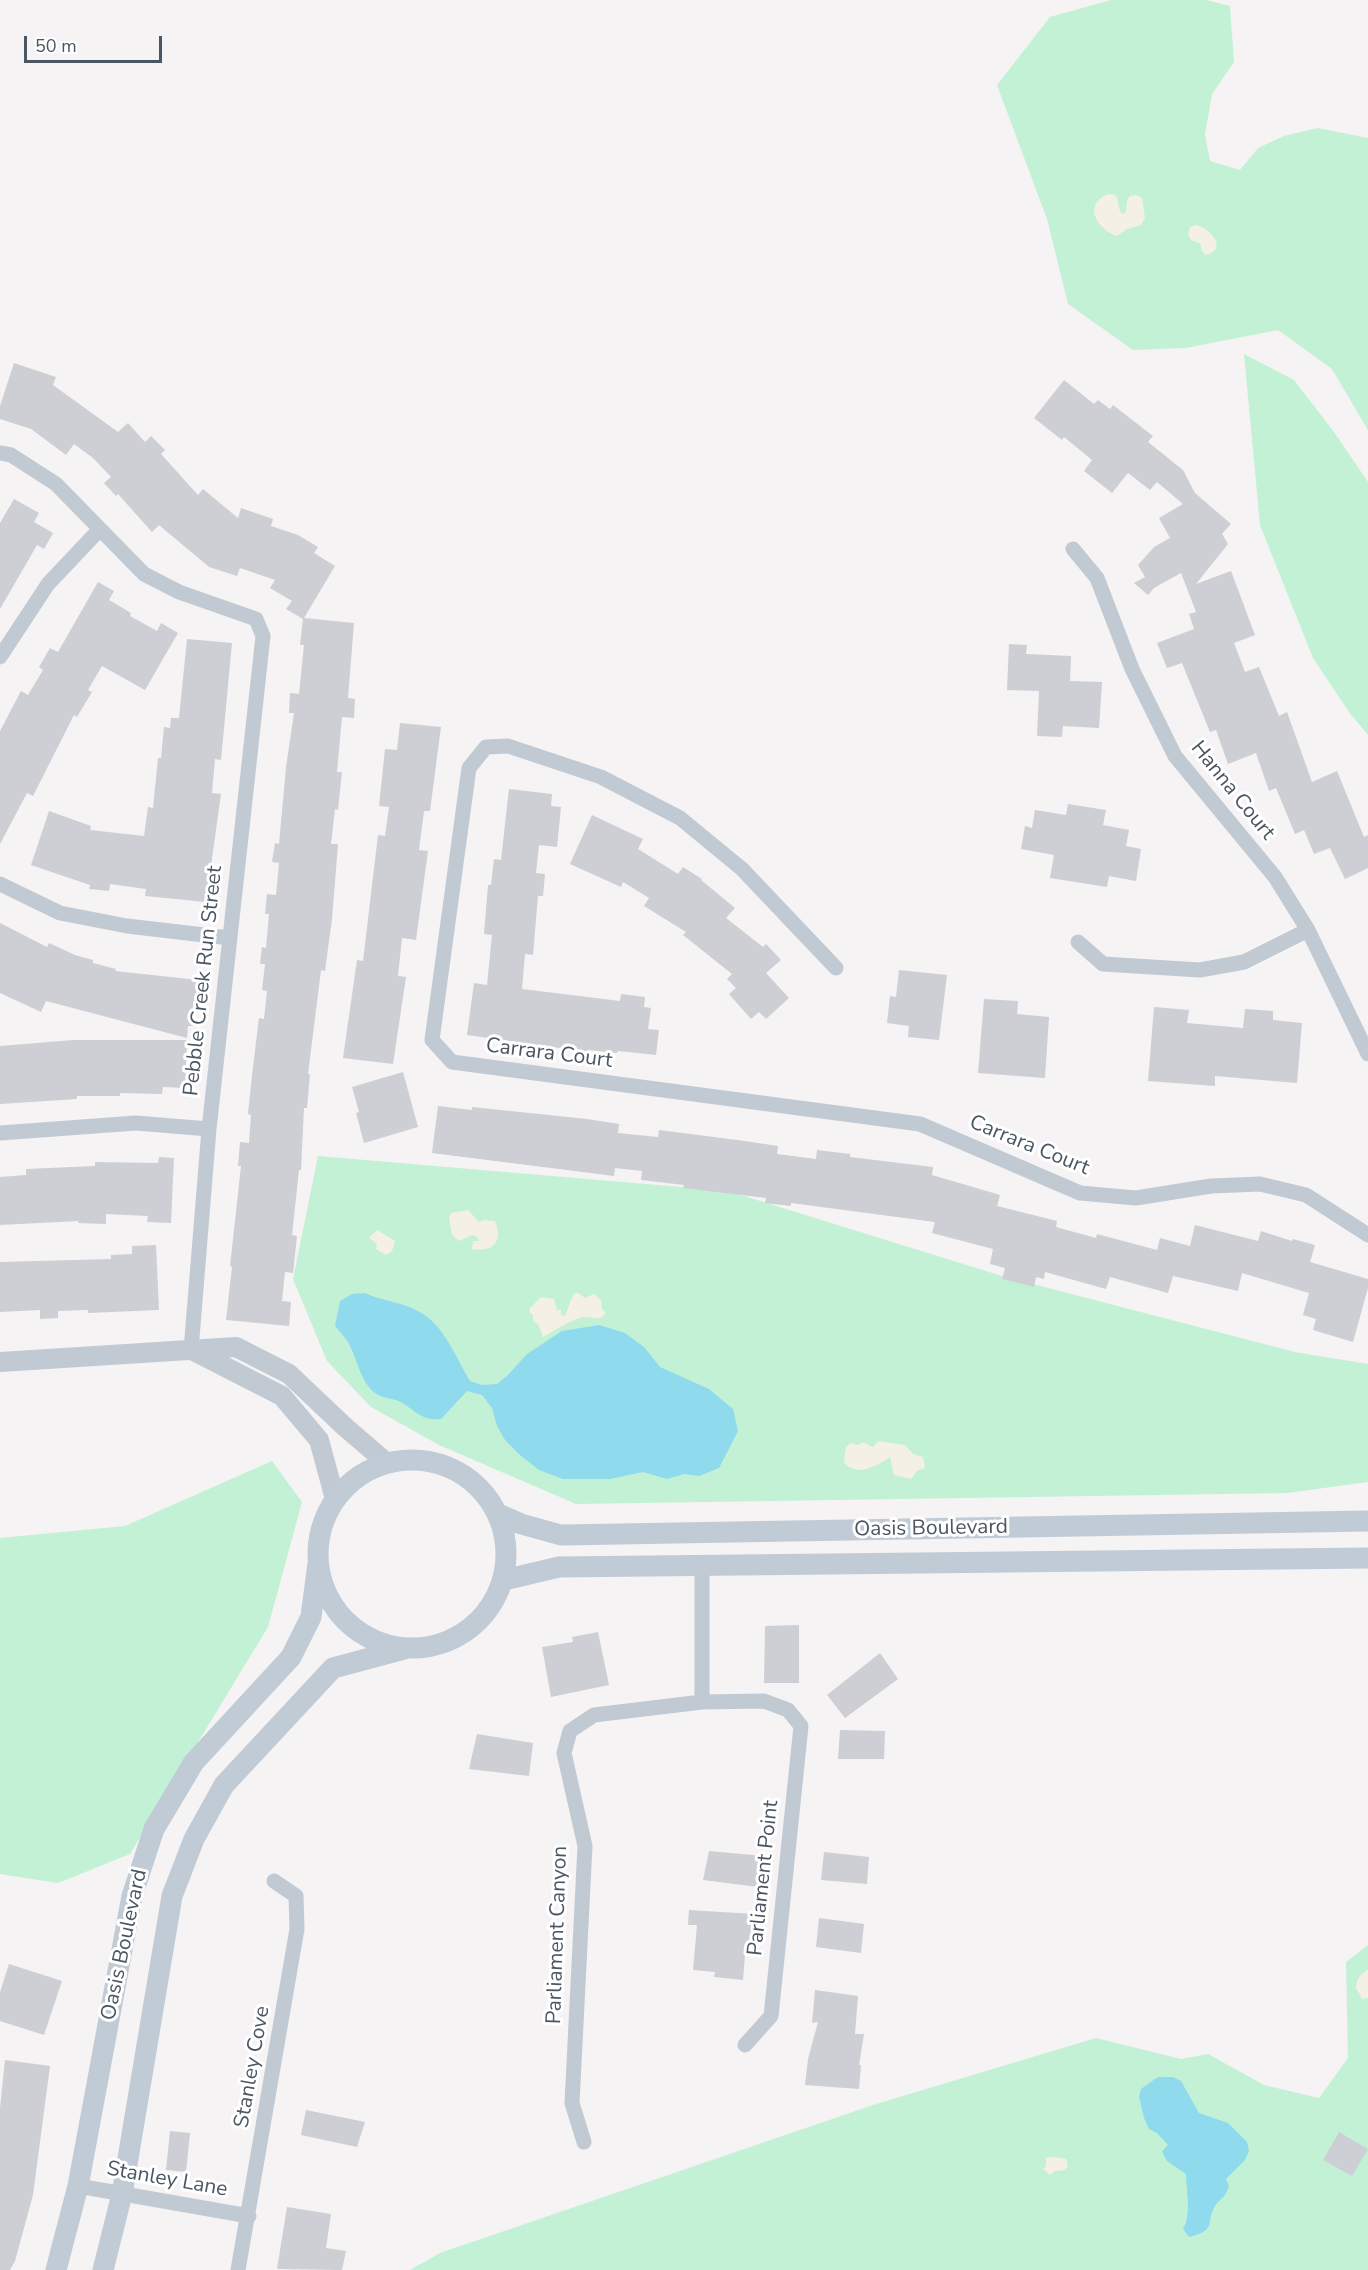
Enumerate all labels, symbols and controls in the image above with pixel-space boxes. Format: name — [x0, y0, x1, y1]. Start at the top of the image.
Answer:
scale bar — [27, 24, 165, 62]
text: 50 m — [35, 34, 77, 58]
street label: Hanna Court — [1185, 737, 1279, 845]
street label: Pebble Creek Run Street — [179, 865, 229, 1097]
street label: Carrara Court — [484, 1034, 614, 1074]
street label: Carrara Court — [965, 1110, 1093, 1182]
street label: Oasis Boulevard — [854, 1515, 1008, 1543]
street label: Parliament Point — [743, 1799, 785, 1957]
street label: Parliament Canyon — [542, 1845, 574, 2025]
street label: Oasis Boulevard — [97, 1867, 153, 2023]
street label: Stanley Cove — [230, 2004, 276, 2130]
street label: Stanley Lane — [105, 2157, 229, 2203]

